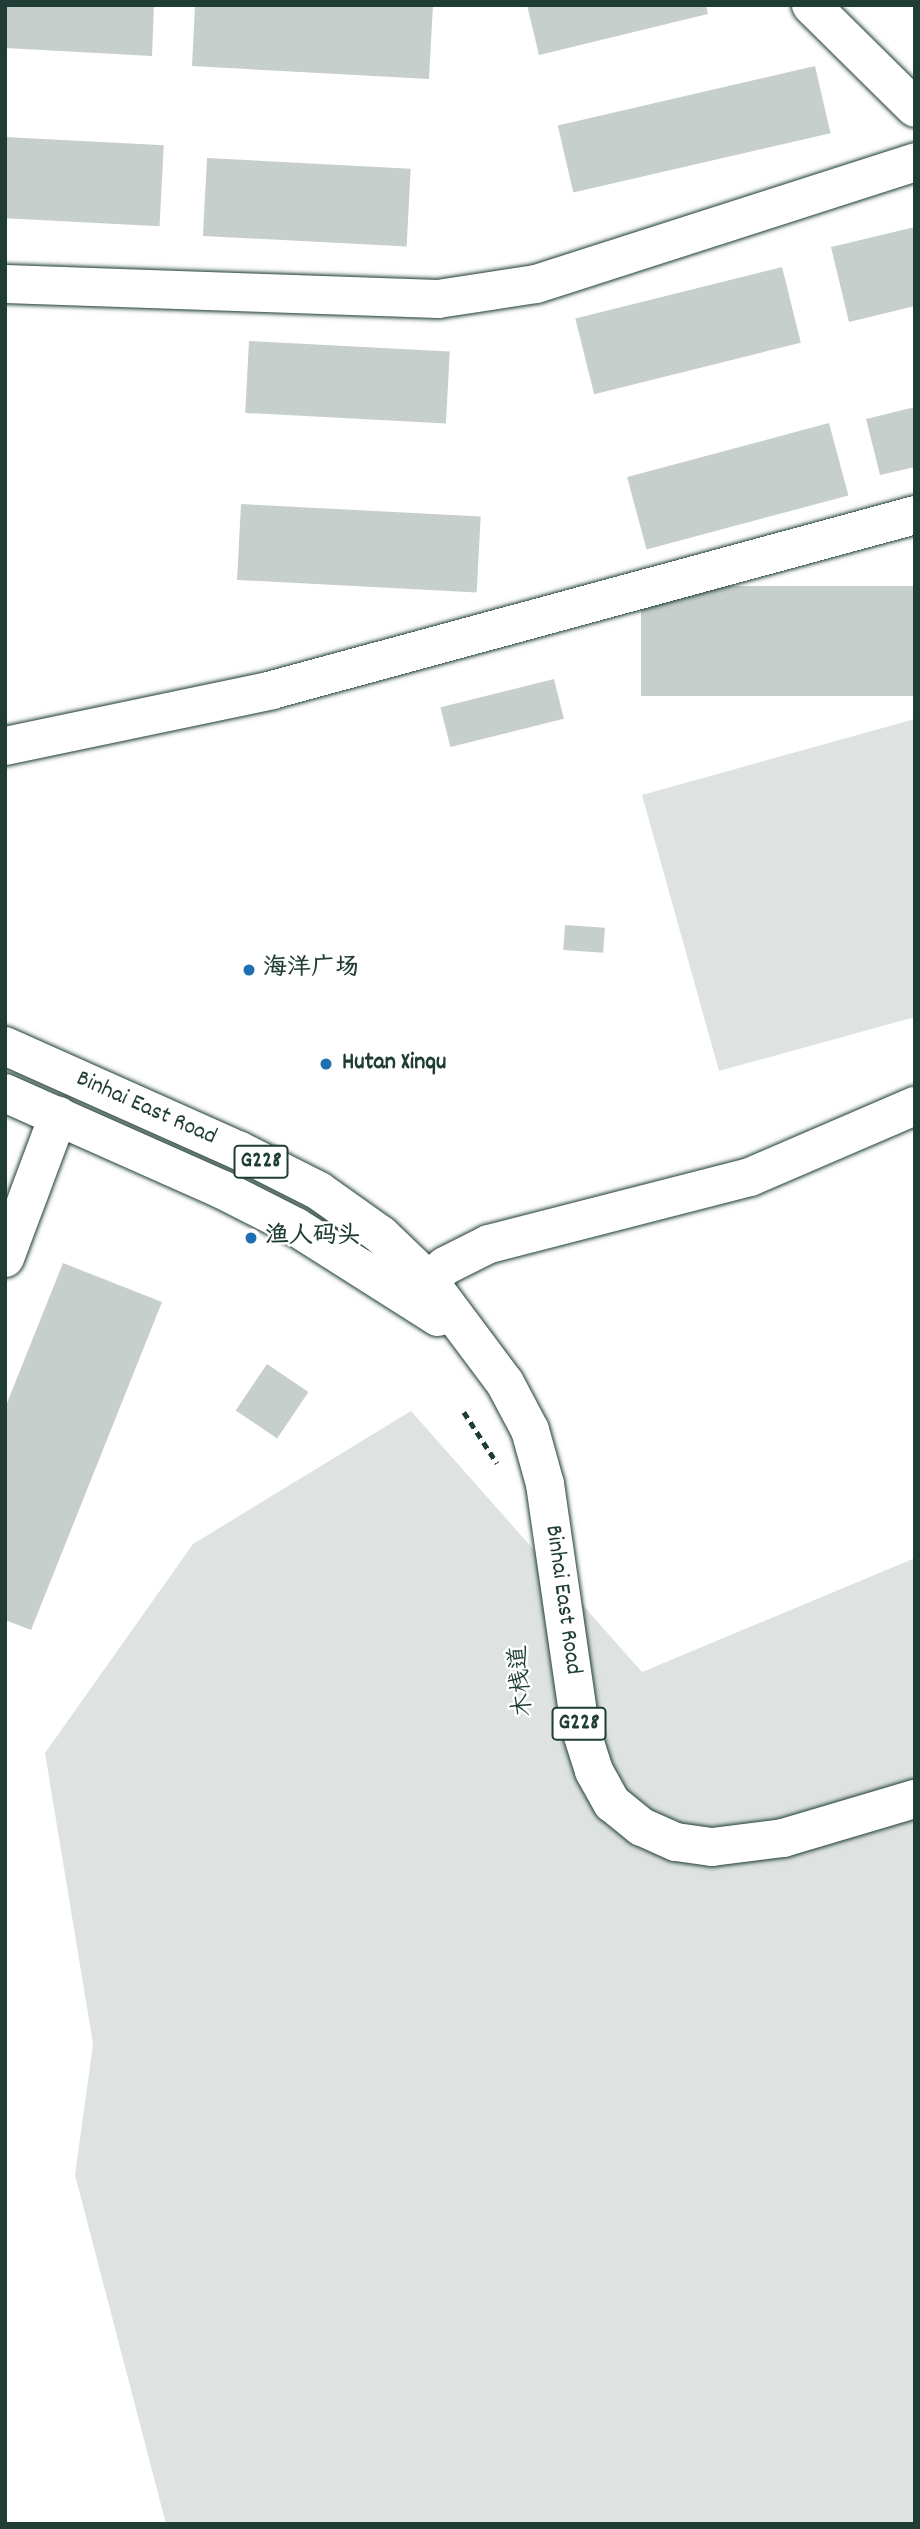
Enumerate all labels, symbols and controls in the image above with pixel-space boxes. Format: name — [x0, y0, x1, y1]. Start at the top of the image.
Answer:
place label: 海洋广场 — [263, 956, 359, 984]
marker: 海洋广场 — [241, 962, 257, 978]
place label: Hutan Xinqu — [342, 1050, 446, 1078]
marker: Hutan Xinqu — [316, 1054, 336, 1074]
street label: Binhai East Road — [71, 1065, 221, 1153]
road number: G228 — [233, 1142, 289, 1182]
place label: 渔人码头 — [265, 1224, 361, 1252]
marker: 渔人码头 — [243, 1230, 259, 1246]
street label: Binhai East Road — [537, 1523, 587, 1677]
street label: 木栈道 — [506, 1644, 540, 1718]
road number: G228 — [551, 1704, 607, 1744]

